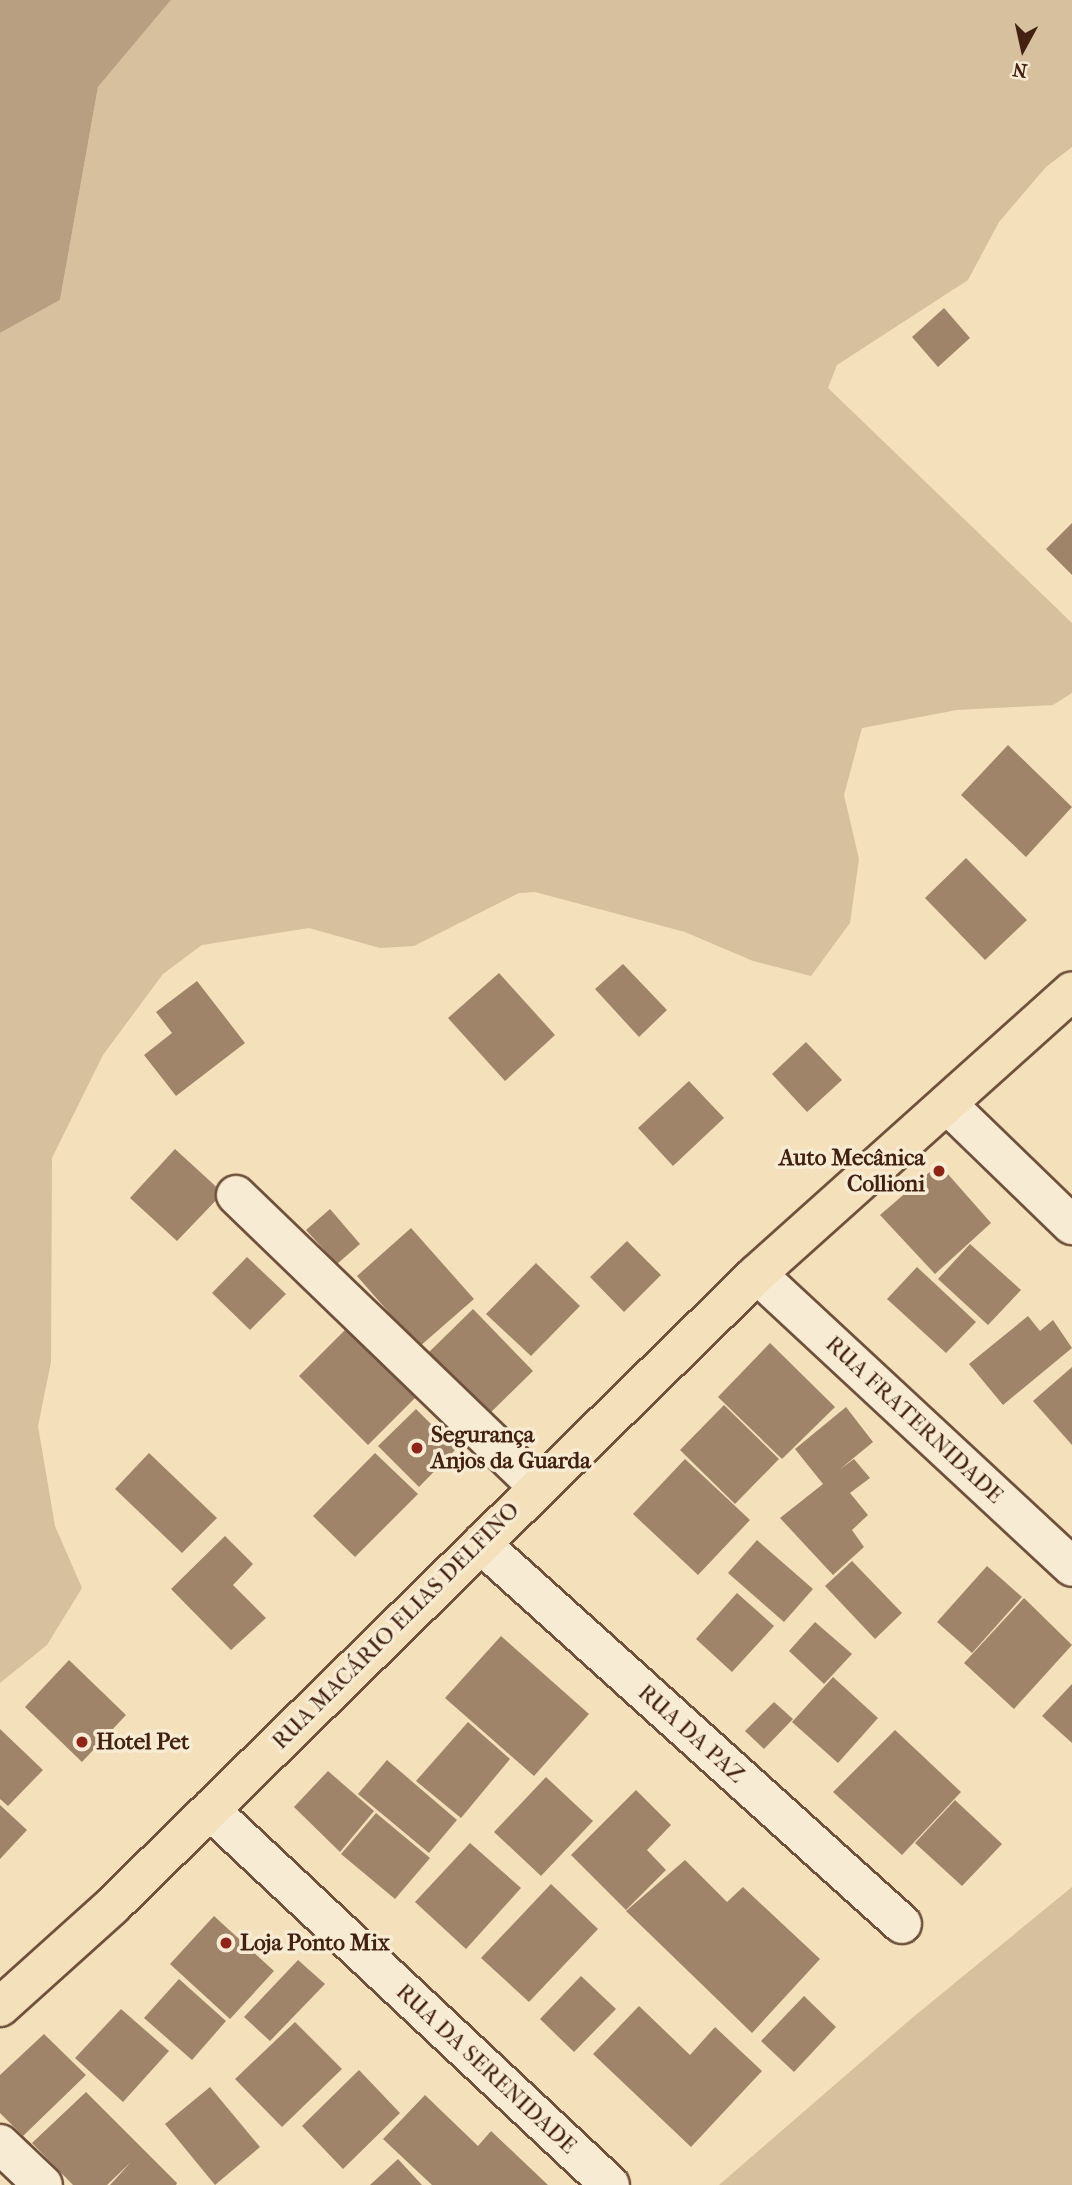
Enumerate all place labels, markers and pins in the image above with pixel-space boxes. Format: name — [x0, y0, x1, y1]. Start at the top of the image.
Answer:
place label: Auto Mecânica Collioni — [779, 1144, 925, 1198]
marker: Auto Mecânica Collioni — [931, 1163, 947, 1179]
place label: Segurança Anjos da Guarda — [431, 1421, 591, 1475]
marker: Segurança Anjos da Guarda — [409, 1440, 425, 1456]
place label: Hotel Pet — [96, 1728, 189, 1756]
marker: Hotel Pet — [74, 1734, 90, 1750]
place label: Loja Ponto Mix — [240, 1929, 390, 1957]
marker: Loja Ponto Mix — [218, 1935, 234, 1951]

